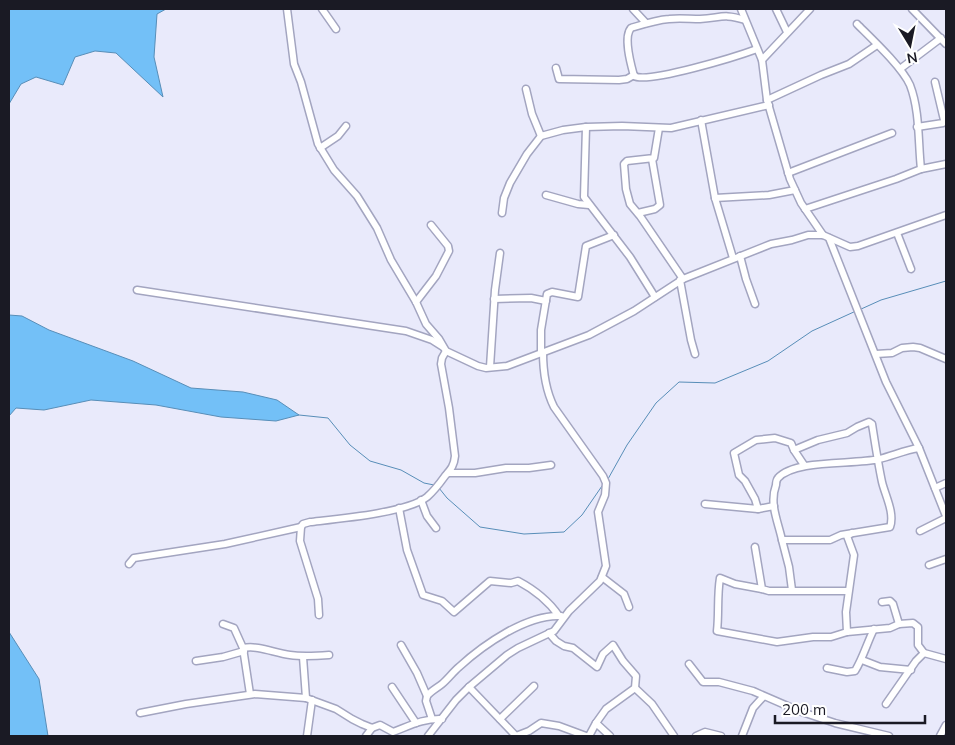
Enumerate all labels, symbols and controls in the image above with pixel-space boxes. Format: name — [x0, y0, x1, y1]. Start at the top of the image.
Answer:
north arrow — [885, 20, 935, 70]
text: N — [905, 48, 919, 68]
scale bar — [775, 692, 925, 724]
text: 200 m — [782, 700, 826, 719]

